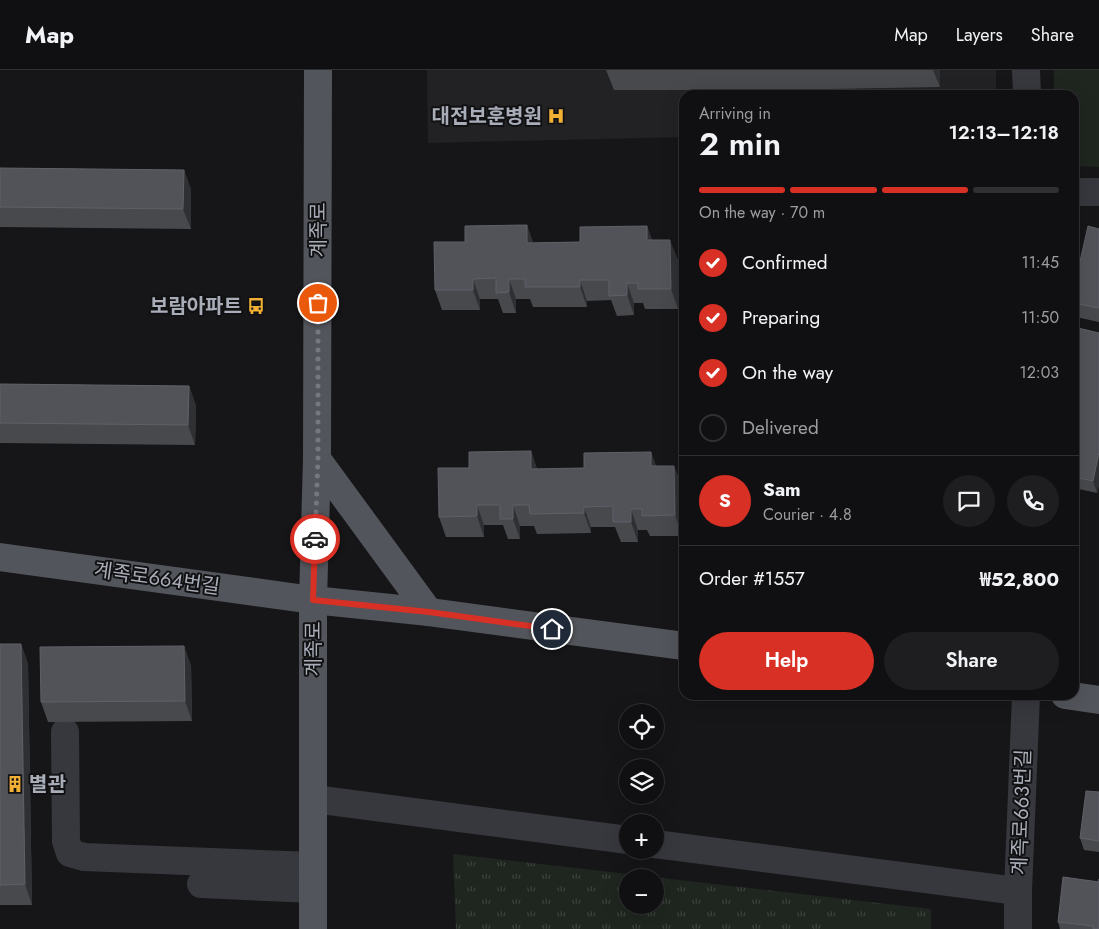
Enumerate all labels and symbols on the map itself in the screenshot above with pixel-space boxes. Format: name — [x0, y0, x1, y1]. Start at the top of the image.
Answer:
place label: 대전보훈병원 — [432, 102, 542, 131]
hospital icon: 대전보훈병원 — [546, 106, 566, 126]
street label: 계족로 — [304, 202, 333, 258]
pin — [297, 282, 339, 324]
place label: 보람아파트 — [150, 292, 242, 321]
bus stop icon: 보람아파트 — [246, 296, 266, 316]
courier — [290, 514, 340, 564]
street label: 계족로664번길 — [92, 555, 222, 602]
pin — [531, 608, 573, 650]
street label: 계족로 — [299, 621, 328, 677]
street label: 계족로663번길 — [1005, 749, 1038, 875]
place label: 별관 — [29, 770, 66, 799]
building icon: 별관 — [5, 774, 25, 794]

